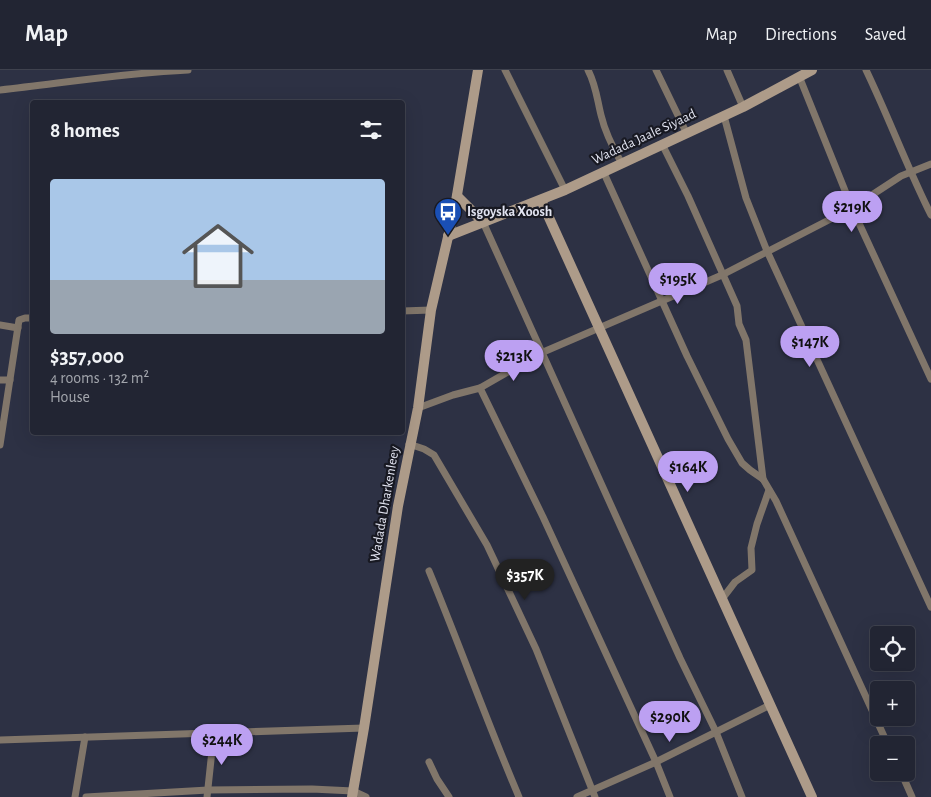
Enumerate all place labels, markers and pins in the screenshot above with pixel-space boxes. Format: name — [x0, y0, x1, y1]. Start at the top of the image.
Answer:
pin: $219K — [817, 190, 887, 233]
bus stop icon: Isgoyska Xoosh — [433, 197, 463, 236]
place label: Isgoyska Xoosh — [467, 205, 552, 219]
pin: $195K — [643, 262, 713, 305]
pin: $147K — [775, 326, 845, 368]
pin: $213K — [479, 340, 549, 382]
pin: $164K — [653, 450, 723, 493]
pin: $357K — [490, 558, 560, 601]
pin: $290K — [635, 700, 705, 743]
pin: $244K — [187, 724, 257, 766]

